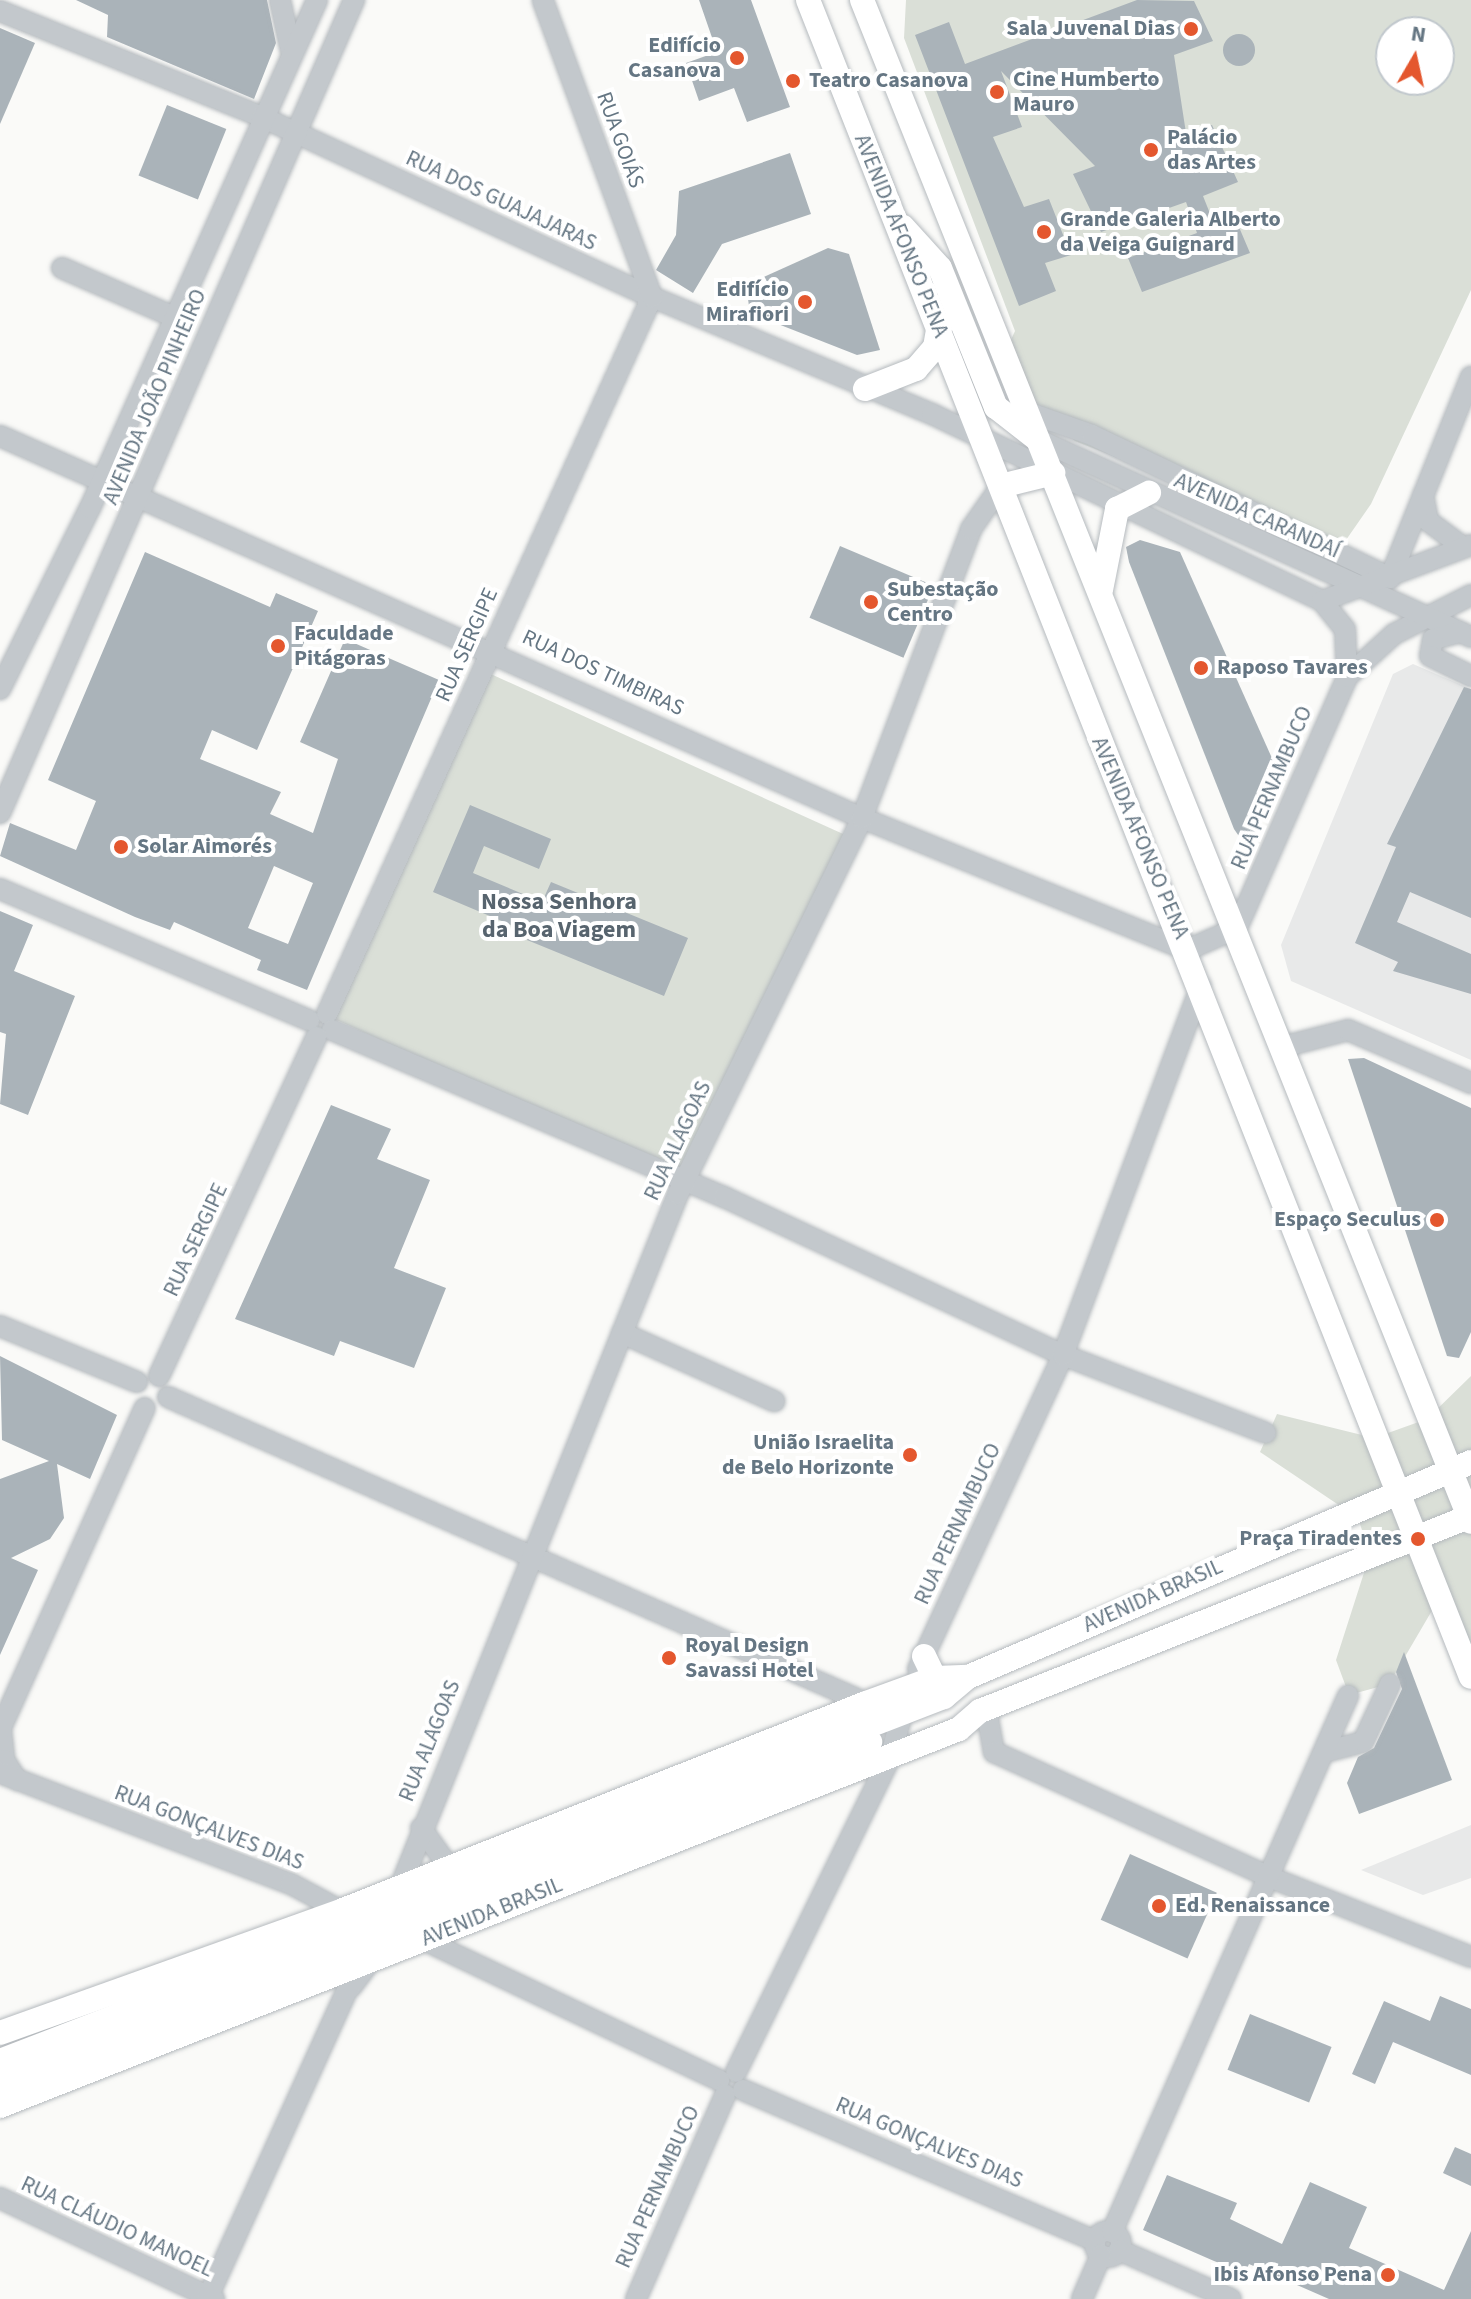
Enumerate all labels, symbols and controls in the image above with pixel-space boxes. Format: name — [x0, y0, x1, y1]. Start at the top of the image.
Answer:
place label: Sala Juvenal Dias — [1006, 16, 1175, 42]
north arrow — [1375, 16, 1455, 96]
text: N — [1409, 17, 1428, 51]
marker: Sala Juvenal Dias — [1182, 20, 1200, 38]
place label: Edifício Casanova — [628, 32, 721, 84]
marker: Edifício Casanova — [728, 49, 746, 67]
place label: Cine Humberto Mauro — [1013, 66, 1159, 118]
place label: Teatro Casanova — [809, 68, 968, 94]
marker: Teatro Casanova — [784, 72, 802, 90]
marker: Cine Humberto Mauro — [988, 83, 1006, 101]
street label: RUA GOIÁS — [590, 88, 650, 192]
place label: Palácio das Artes — [1167, 124, 1256, 176]
street label: AVENIDA AFONSO PENA — [848, 131, 954, 341]
marker: Palácio das Artes — [1142, 141, 1160, 159]
street label: RUA DOS GUAJAJARAS — [401, 145, 601, 257]
place label: Grande Galeria Alberto da Veiga Guignard — [1060, 206, 1281, 258]
marker: Grande Galeria Alberto da Veiga Guignard — [1035, 223, 1053, 241]
place label: Edifício Mirafiori — [706, 276, 789, 328]
street label: AVENIDA JOÃO PINHEIRO — [98, 285, 212, 509]
marker: Edifício Mirafiori — [796, 293, 814, 311]
street label: AVENIDA CARANDAÍ — [1170, 468, 1344, 564]
place label: Subestação Centro — [887, 576, 998, 628]
street label: RUA SERGIPE — [430, 584, 504, 706]
marker: Subestação Centro — [862, 593, 880, 611]
place label: Faculdade Pitágoras — [294, 620, 394, 672]
street label: RUA DOS TIMBIRAS — [518, 624, 688, 722]
marker: Faculdade Pitágoras — [269, 637, 287, 655]
place label: Raposo Tavares — [1217, 655, 1368, 681]
marker: Raposo Tavares — [1192, 659, 1210, 677]
street label: RUA PERNAMBUCO — [1226, 702, 1318, 874]
street label: AVENIDA AFONSO PENA — [1086, 733, 1194, 943]
place label: Solar Aimorés — [137, 834, 272, 860]
marker: Solar Aimorés — [112, 838, 130, 856]
district label: Nossa Senhora da Boa Viagem — [481, 888, 637, 944]
street label: RUA ALAGOAS — [639, 1077, 717, 1205]
street label: RUA SERGIPE — [158, 1179, 234, 1301]
place label: Espaço Seculus — [1274, 1207, 1421, 1233]
marker: Espaço Seculus — [1428, 1211, 1446, 1229]
place label: União Israelita de Belo Horizonte — [722, 1429, 894, 1480]
street label: RUA PERNAMBUCO — [909, 1439, 1007, 1609]
marker: União Israelita de Belo Horizonte — [901, 1446, 919, 1464]
place label: Praça Tiradentes — [1239, 1526, 1402, 1552]
marker: Praça Tiradentes — [1409, 1530, 1427, 1548]
street label: AVENIDA BRASIL — [1079, 1553, 1227, 1639]
place label: Royal Design Savassi Hotel — [685, 1632, 814, 1684]
marker: Royal Design Savassi Hotel — [660, 1649, 678, 1667]
street label: RUA ALAGOAS — [394, 1676, 466, 1806]
street label: RUA GONÇALVES DIAS — [111, 1780, 307, 1876]
street label: AVENIDA BRASIL — [418, 1872, 566, 1952]
place label: Ed. Renaissance — [1175, 1893, 1330, 1919]
marker: Ed. Renaissance — [1150, 1897, 1168, 1915]
street label: RUA GONÇALVES DIAS — [831, 2092, 1027, 2194]
street label: RUA PERNAMBUCO — [610, 2102, 706, 2272]
street label: RUA CLÁUDIO MANOEL — [17, 2171, 217, 2283]
place label: Ibis Afonso Pena — [1214, 2262, 1372, 2288]
marker: Ibis Afonso Pena — [1379, 2266, 1397, 2284]

